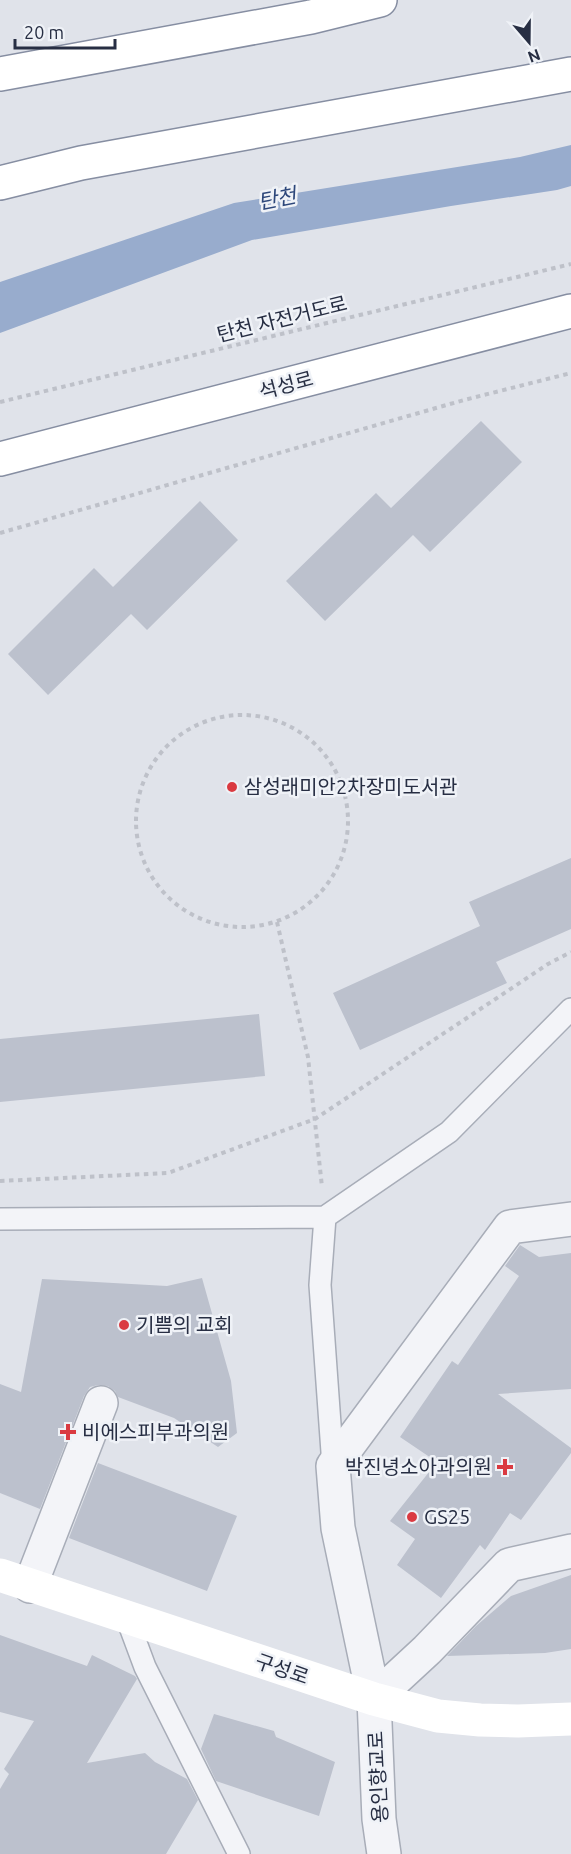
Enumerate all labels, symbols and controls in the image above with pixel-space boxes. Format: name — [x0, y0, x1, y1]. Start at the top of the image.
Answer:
scale bar — [15, 12, 116, 50]
north arrow — [499, 12, 559, 72]
text: 20 m — [24, 22, 64, 42]
text: N — [525, 46, 543, 67]
water label: 탄천 — [256, 182, 301, 213]
street label: 탄천 자전거도로 — [214, 291, 349, 346]
street label: 석성로 — [256, 366, 316, 403]
place label: 삼성래미안2차장미도서관 — [244, 775, 458, 798]
marker: 삼성래미안2차장미도서관 — [225, 780, 239, 794]
place label: 기쁨의 교회 — [136, 1313, 233, 1336]
marker: 기쁨의 교회 — [117, 1318, 131, 1332]
place label: 비에스피부과의원 — [82, 1420, 229, 1443]
marker: 비에스피부과의원 — [59, 1423, 77, 1441]
place label: 박진녕소아과의원 — [345, 1455, 492, 1478]
marker: 박진녕소아과의원 — [496, 1458, 514, 1476]
place label: GS25 — [424, 1505, 470, 1528]
marker: GS25 — [405, 1510, 419, 1524]
street label: 구성로 — [252, 1649, 312, 1688]
street label: 용인향교로 — [364, 1730, 391, 1824]

